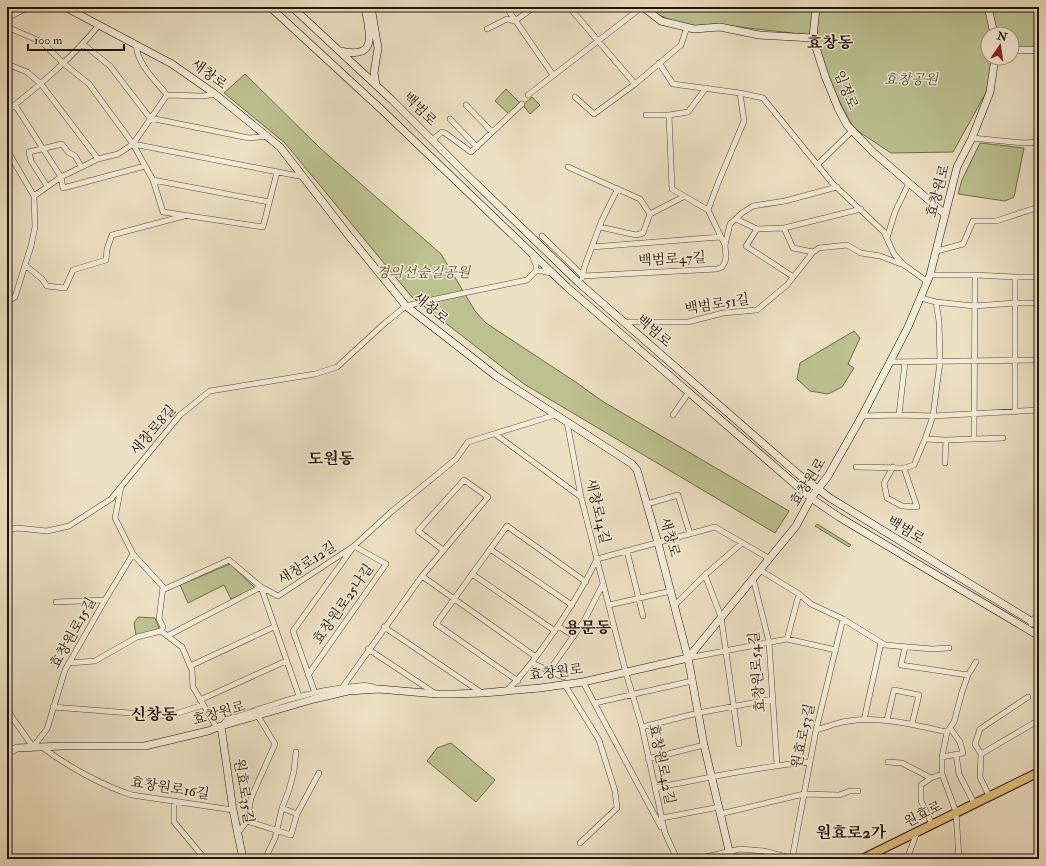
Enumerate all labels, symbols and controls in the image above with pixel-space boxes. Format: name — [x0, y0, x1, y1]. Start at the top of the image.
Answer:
scale bar — [28, 26, 124, 52]
north arrow — [980, 26, 1020, 66]
text: N — [995, 29, 1010, 44]
text: 100 m — [34, 33, 63, 48]
district label: 효창동 — [807, 33, 854, 53]
street label: 새창로 — [188, 55, 231, 93]
street label: 임정로 — [830, 68, 862, 112]
park label: 효창공원 — [884, 71, 940, 88]
street label: 백범로 — [400, 89, 441, 130]
street label: 효창원로 — [923, 162, 953, 219]
street label: 백범로47길 — [638, 249, 706, 269]
park label: 경의선숲길공원 — [376, 264, 472, 281]
street label: 새창로 — [410, 288, 452, 328]
street label: 백범로51길 — [683, 291, 751, 317]
street label: 백범로 — [633, 311, 675, 351]
street label: 새창로8길 — [127, 402, 179, 458]
district label: 도원동 — [308, 449, 355, 469]
street label: 효창원로 — [786, 454, 830, 509]
street label: 새창로14길 — [582, 477, 614, 545]
street label: 백범로 — [884, 512, 928, 548]
street label: 새창로 — [656, 515, 684, 559]
street label: 새창로12길 — [275, 538, 339, 588]
street label: 효창원로25나길 — [309, 560, 377, 648]
street label: 효창원로15길 — [46, 594, 100, 672]
district label: 용문동 — [565, 618, 612, 638]
street label: 효창원로54길 — [745, 631, 769, 713]
street label: 효창원로 — [528, 660, 584, 684]
street label: 효창원로 — [191, 697, 248, 729]
street label: 원효로53길 — [788, 702, 818, 770]
district label: 신창동 — [131, 705, 178, 725]
street label: 효창원로42길 — [645, 722, 679, 806]
street label: 원효로35길 — [230, 757, 258, 825]
street label: 효창원로16길 — [129, 773, 211, 803]
street label: 원효로 — [901, 797, 945, 831]
district label: 원효로2가 — [816, 823, 887, 843]

